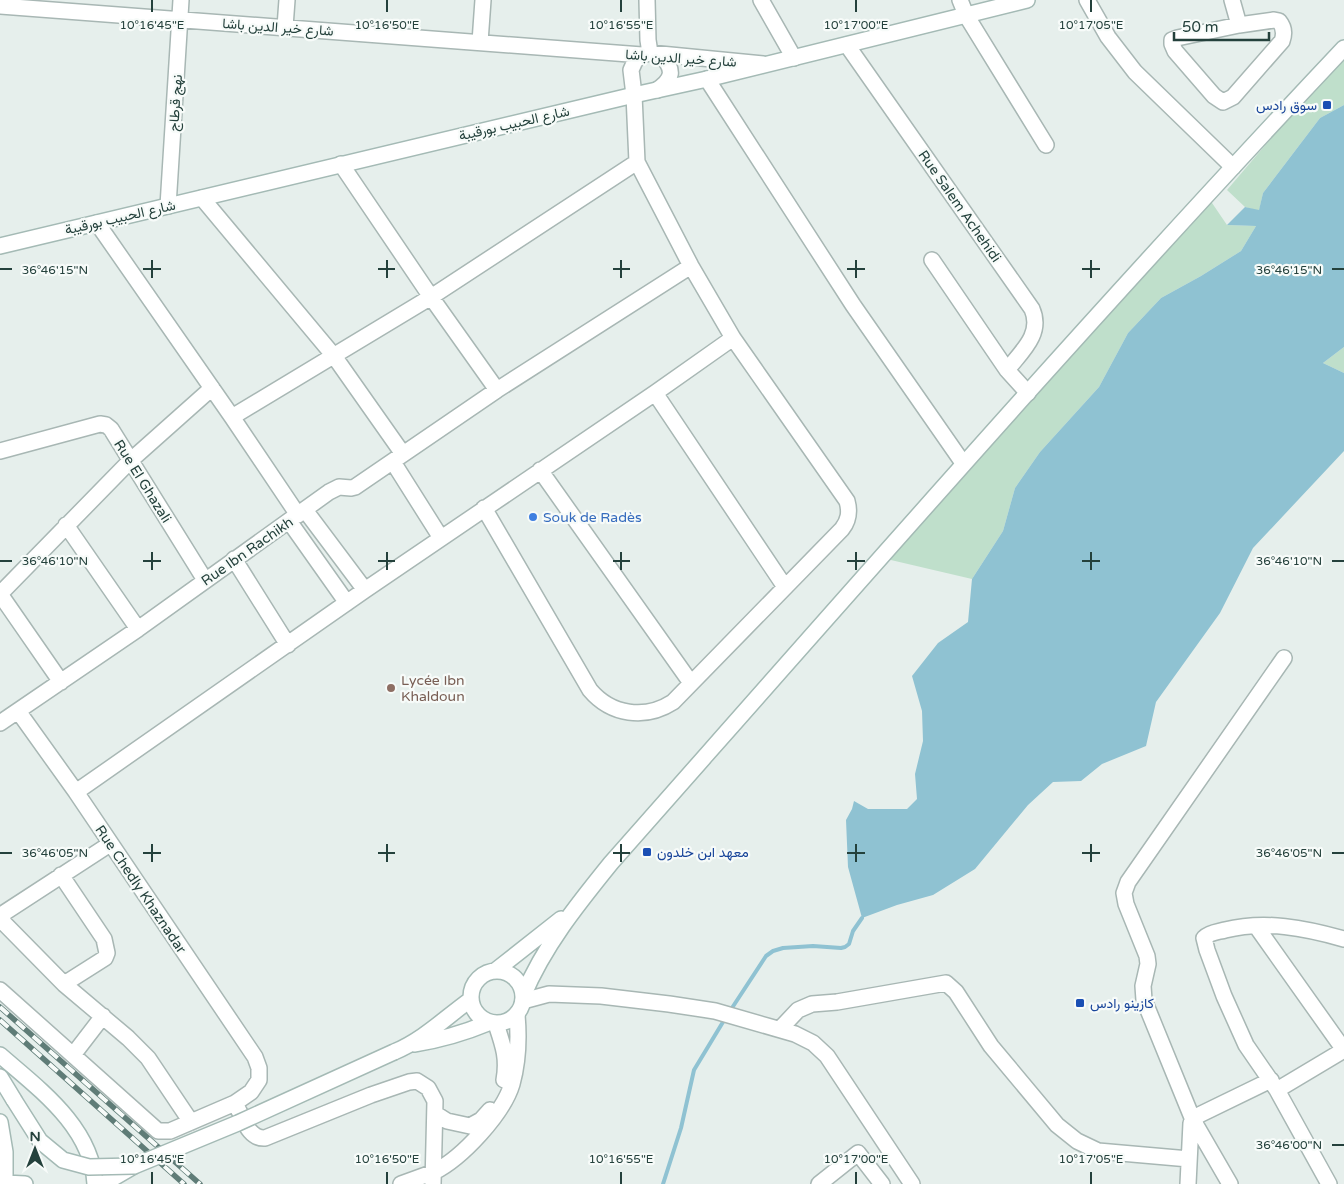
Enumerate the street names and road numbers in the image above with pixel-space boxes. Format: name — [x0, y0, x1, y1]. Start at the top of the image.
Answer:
street label: شارع خير الدين باشا — [222, 15, 334, 42]
street label: شارع خير الدين باشا — [625, 46, 737, 73]
street label: نهج قرطاج — [165, 74, 188, 132]
street label: شارع الحبيب بورقيبة — [457, 102, 572, 146]
street label: Rue Salem Achehidi — [914, 147, 1005, 266]
street label: شارع الحبيب بورقيبة — [63, 196, 178, 240]
street label: Rue El Ghazali — [110, 437, 175, 526]
street label: Rue Ibn Rachikh — [198, 513, 297, 589]
street label: Rue Chedly Khaznadar — [91, 822, 190, 957]

